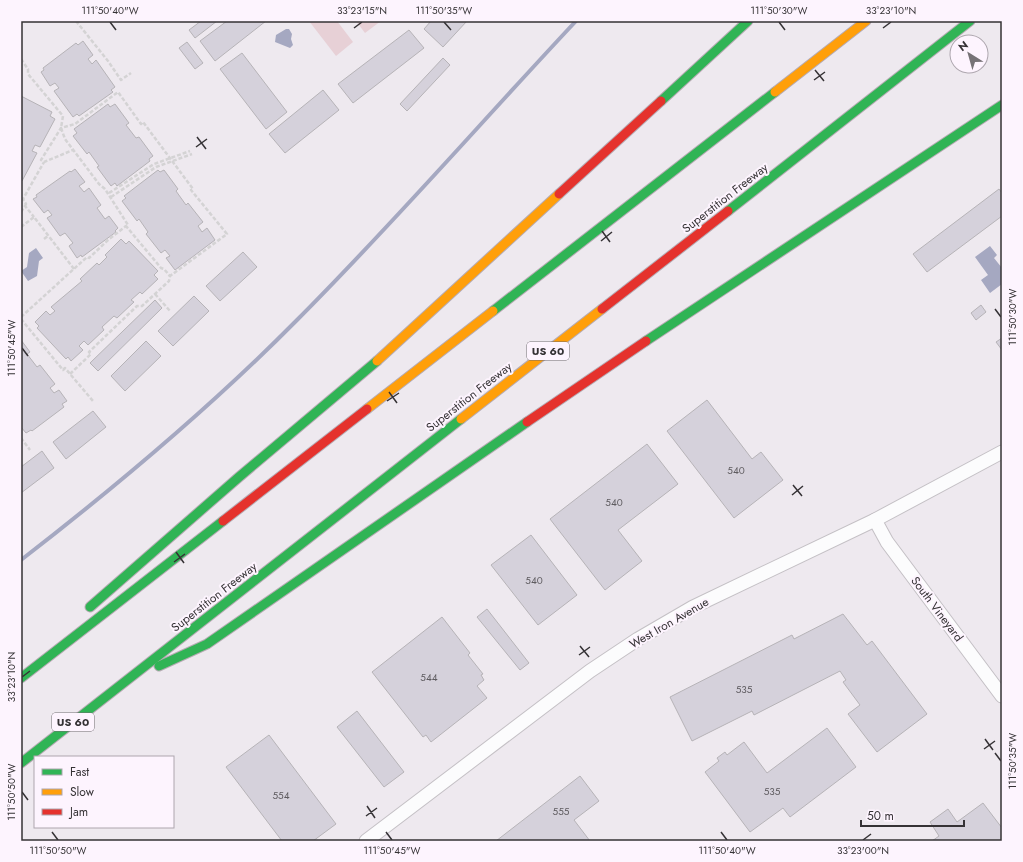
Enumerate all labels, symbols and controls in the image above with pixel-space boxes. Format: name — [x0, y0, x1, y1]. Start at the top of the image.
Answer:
text: 111°50'40"W — [81, 3, 139, 18]
text: 33°23'15"N — [337, 3, 387, 18]
text: 111°50'35"W — [416, 3, 472, 18]
text: 111°50'30"W — [751, 3, 807, 18]
text: 33°23'10"N — [866, 3, 916, 18]
north arrow — [949, 34, 989, 74]
text: N — [955, 37, 971, 55]
street label: Superstition Freeway — [678, 158, 772, 237]
text: 111°50'30"W — [1005, 289, 1020, 345]
text: 111°50'45"W — [4, 320, 19, 376]
road number: US 60 — [527, 342, 569, 360]
street label: Superstition Freeway — [422, 357, 516, 436]
house number: 540 — [727, 463, 745, 478]
house number: 540 — [605, 495, 623, 510]
street label: Superstition Freeway — [167, 557, 261, 636]
house number: 540 — [525, 573, 543, 588]
street label: South Vineyard — [906, 573, 968, 645]
street label: West Iron Avenue — [626, 593, 712, 653]
text: 33°23'10"N — [4, 652, 19, 702]
house number: 544 — [420, 670, 438, 685]
house number: 535 — [736, 682, 753, 697]
road number: US 60 — [52, 713, 94, 731]
text: 111°50'35"W — [1005, 733, 1020, 789]
legend — [34, 756, 174, 828]
text: 111°50'50"W — [4, 763, 19, 820]
text: Fast — [70, 763, 89, 781]
text: Slow — [70, 783, 95, 801]
house number: 535 — [764, 784, 781, 799]
house number: 554 — [272, 788, 290, 803]
scale bar — [861, 802, 964, 828]
text: Jam — [68, 803, 88, 821]
house number: 555 — [553, 804, 570, 819]
text: 50 m — [867, 807, 894, 825]
text: 111°50'50"W — [30, 843, 87, 858]
text: 111°50'45"W — [364, 843, 420, 858]
text: 111°50'40"W — [698, 843, 756, 858]
text: 33°23'00"N — [837, 843, 889, 858]

